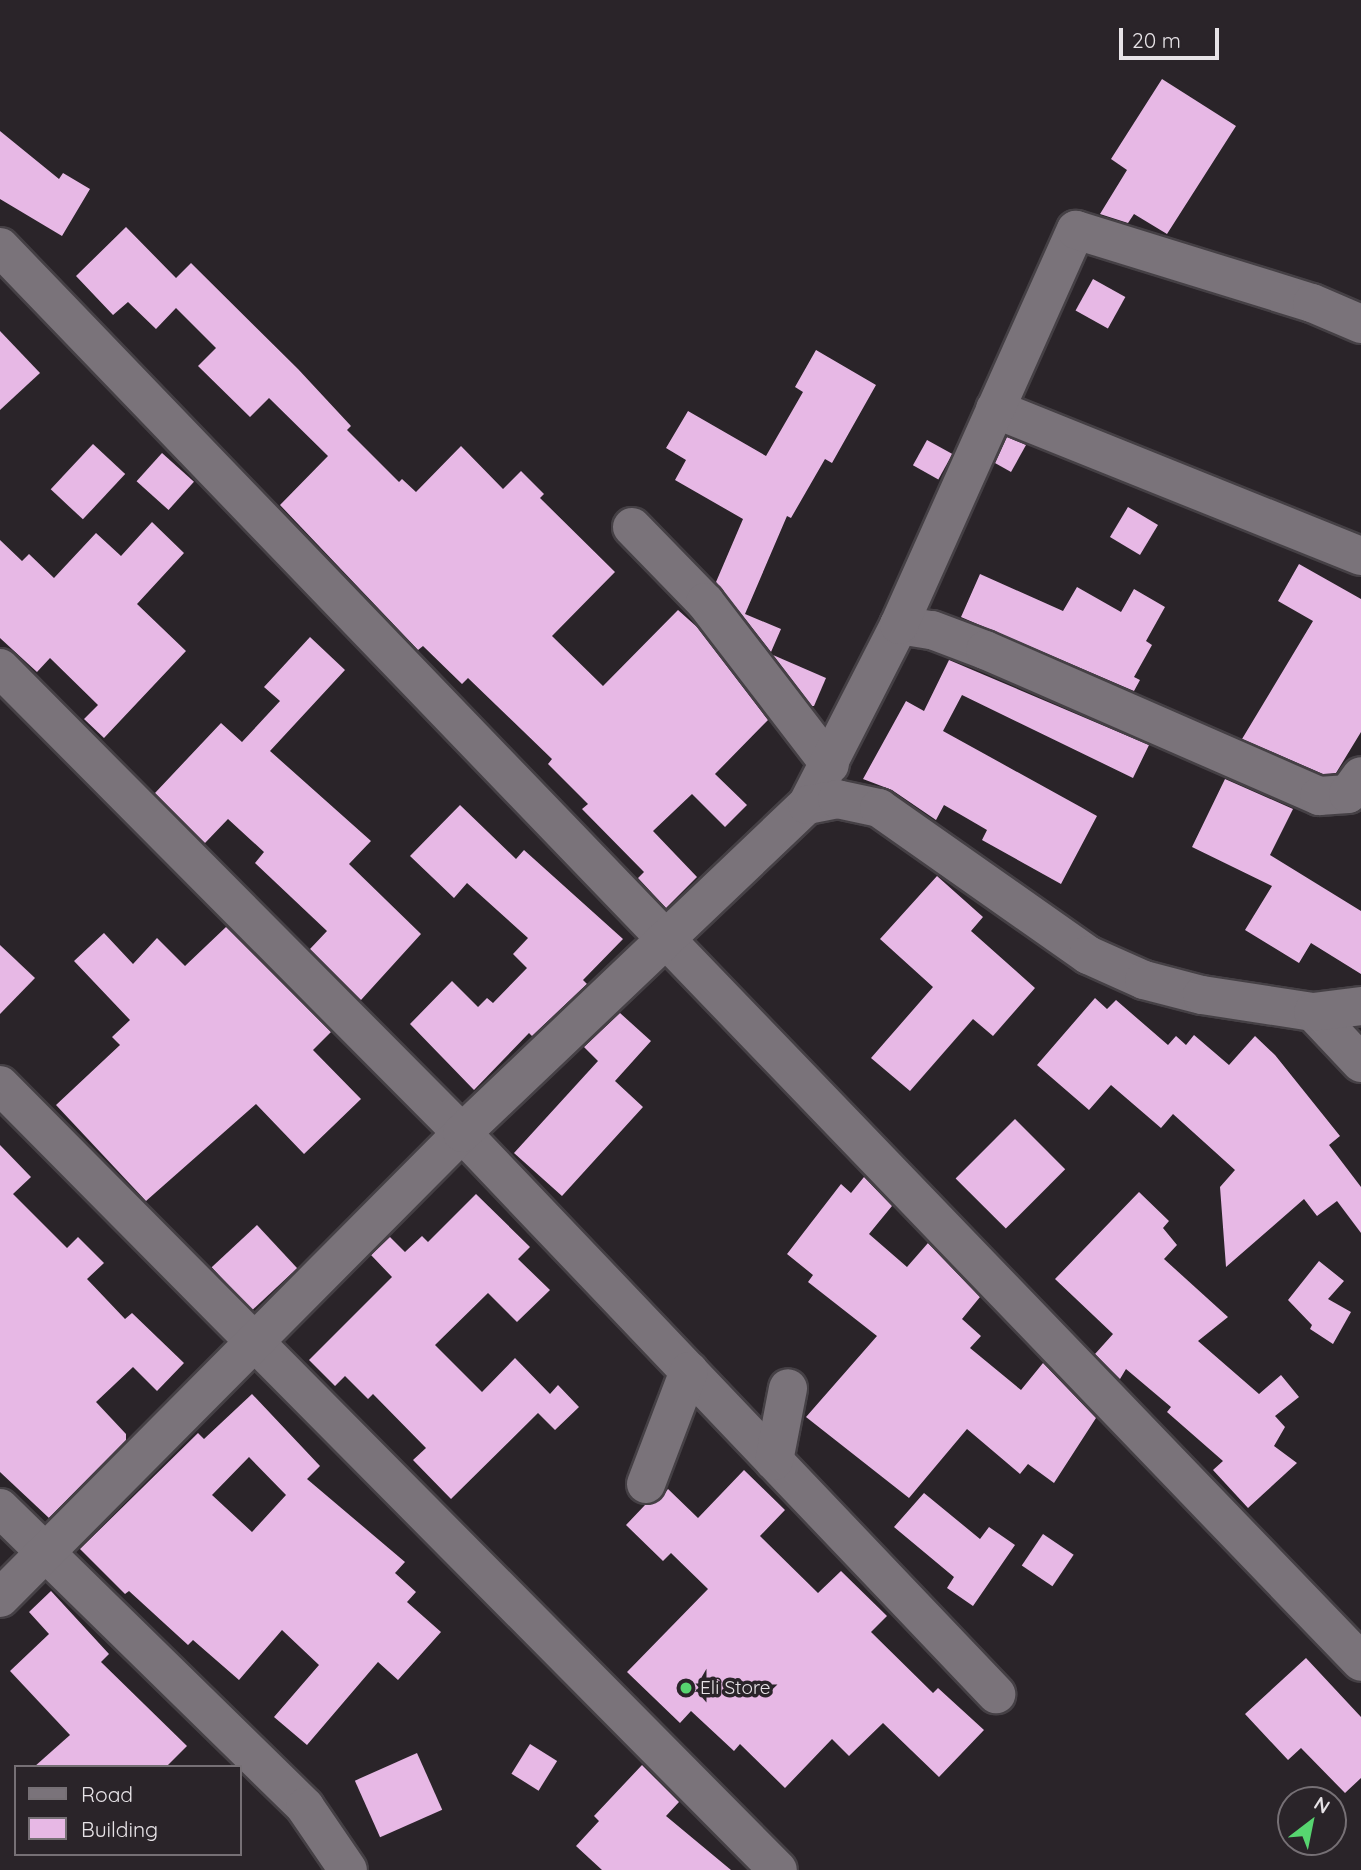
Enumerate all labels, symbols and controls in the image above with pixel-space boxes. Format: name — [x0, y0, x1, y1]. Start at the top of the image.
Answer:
scale bar — [1123, 14, 1223, 58]
text: 20 m — [1132, 27, 1181, 53]
place label: Eli Store — [700, 1677, 771, 1699]
marker: Eli Store — [678, 1680, 694, 1696]
legend — [14, 1765, 242, 1856]
text: Road — [81, 1781, 133, 1807]
north arrow — [1277, 1786, 1347, 1856]
text: N — [1310, 1791, 1334, 1819]
text: Building — [81, 1816, 158, 1842]

